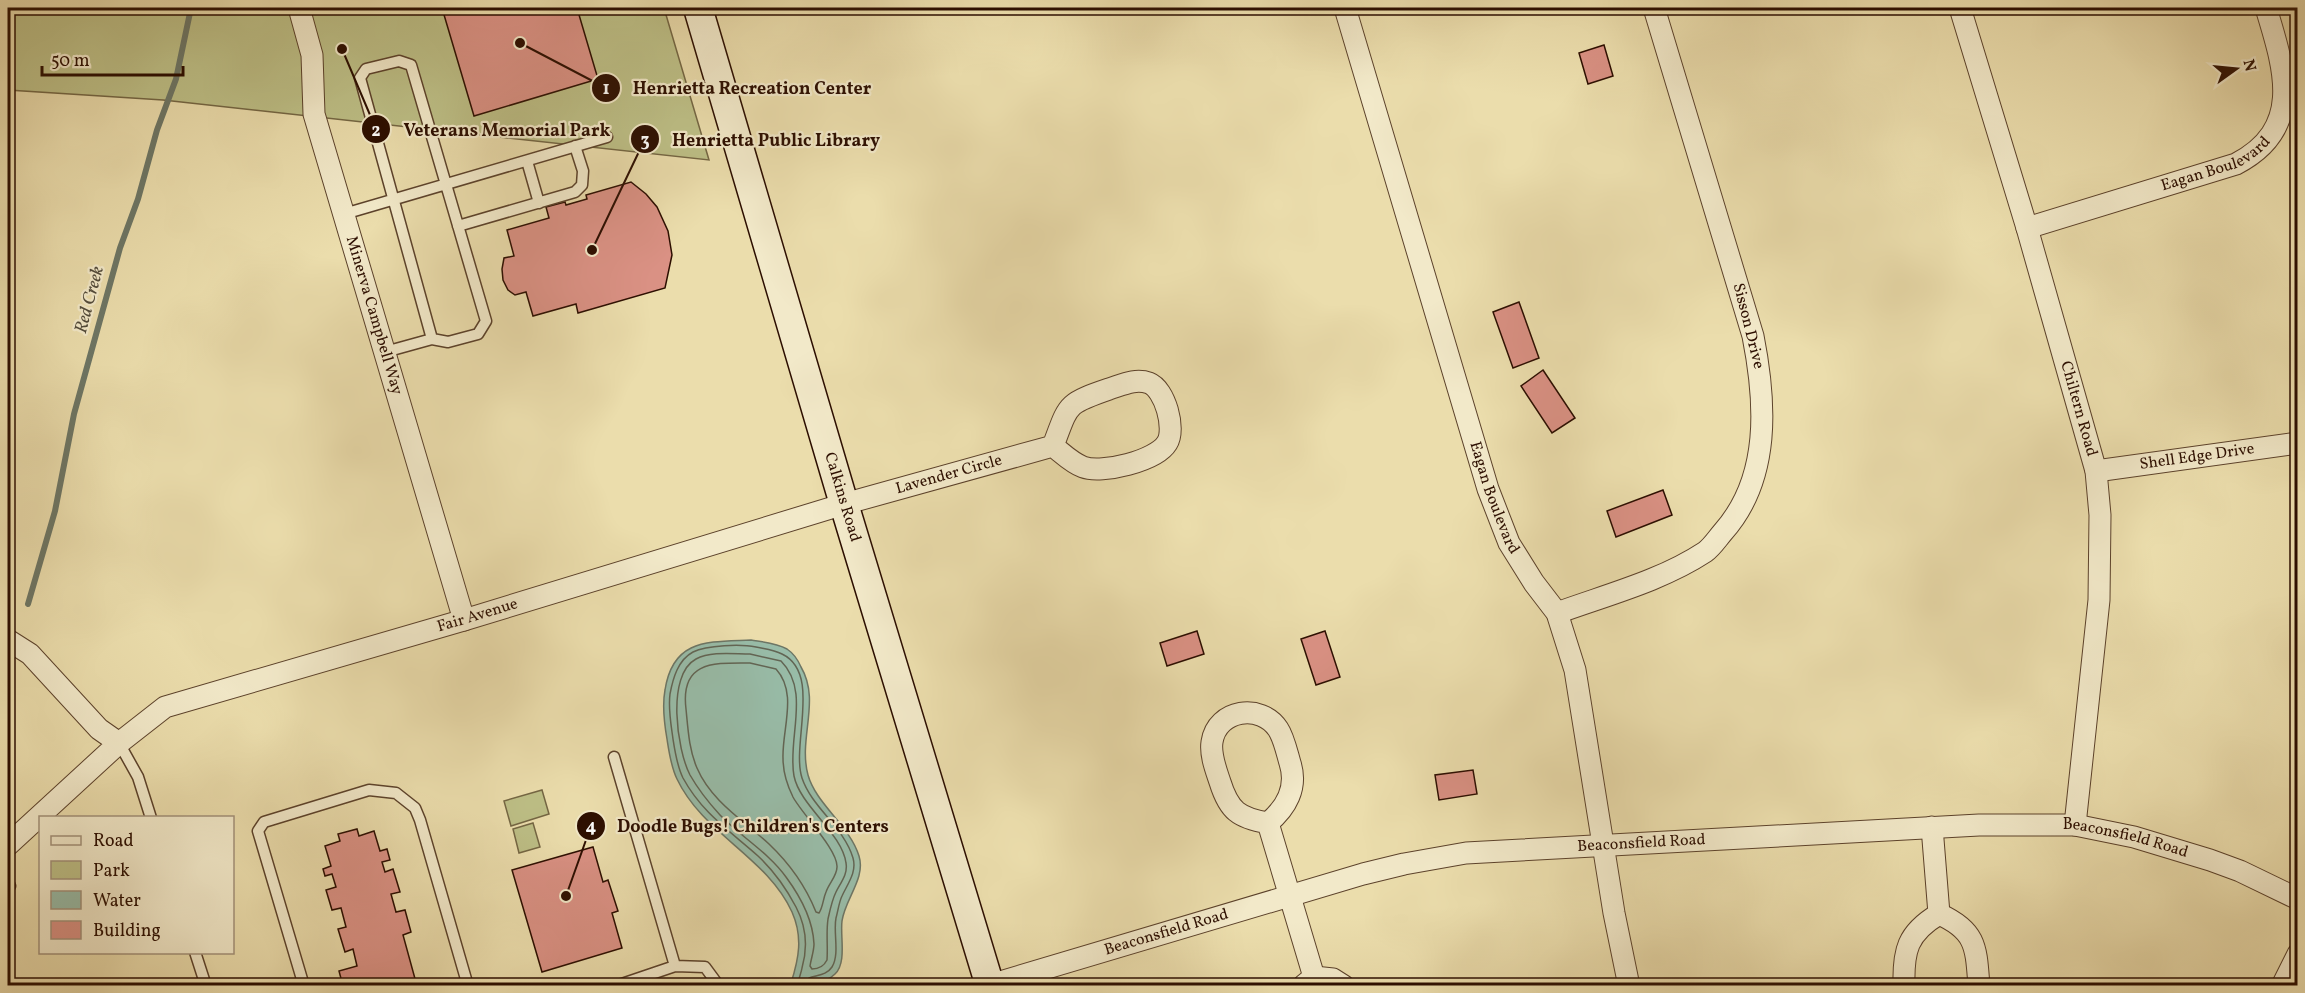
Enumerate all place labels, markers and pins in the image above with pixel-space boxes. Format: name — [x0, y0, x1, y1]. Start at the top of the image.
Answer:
callout: Henrietta Recreation Center — [591, 70, 883, 106]
callout: Veterans Memorial Park — [361, 111, 622, 147]
callout: Henrietta Public Library — [630, 121, 892, 157]
callout: Doodle Bugs! Children's Centers — [576, 808, 901, 844]

